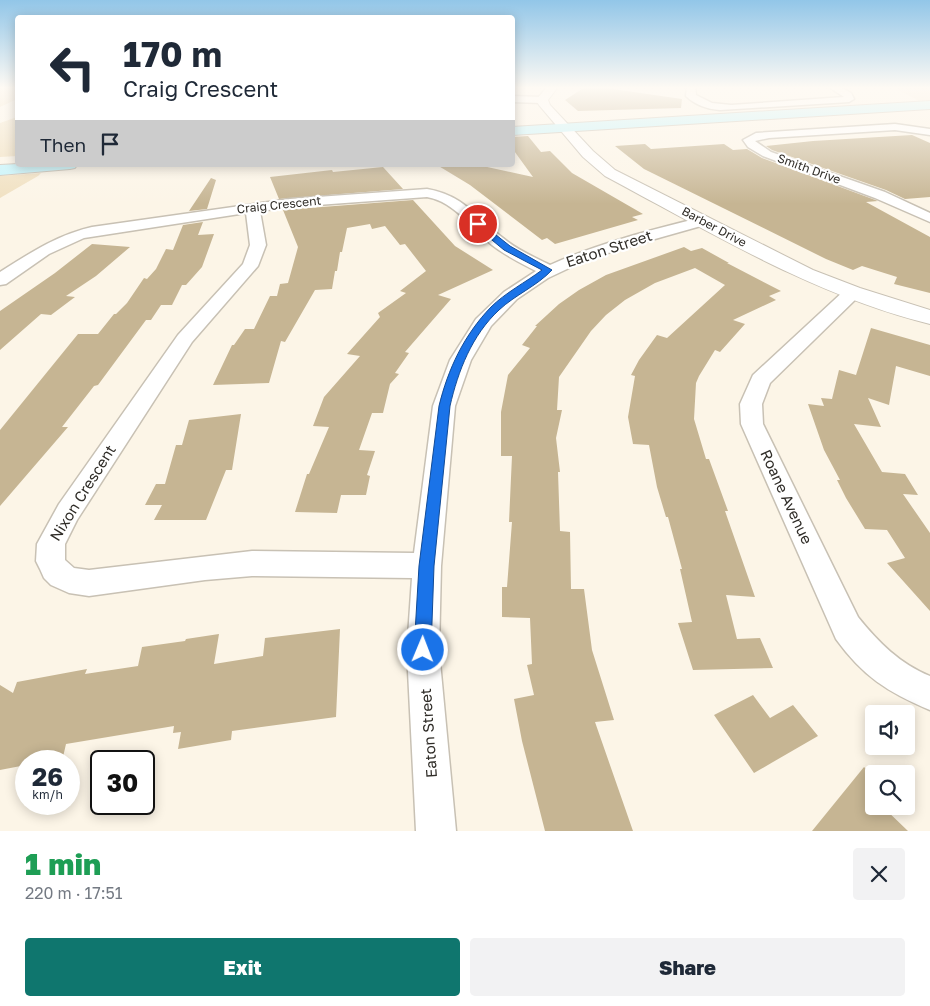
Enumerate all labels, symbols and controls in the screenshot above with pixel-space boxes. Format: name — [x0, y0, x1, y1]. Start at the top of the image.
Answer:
text: 170 m — [123, 33, 222, 75]
icon: left — [40, 35, 105, 100]
text: Craig Crescent — [123, 75, 278, 102]
icon: arrive — [96, 130, 124, 158]
text: Then — [40, 133, 86, 156]
street label: Smith Drive — [775, 150, 843, 187]
street label: Craig Crescent — [236, 193, 322, 216]
pin — [457, 203, 499, 245]
street label: Barber Drive — [679, 203, 749, 250]
icon: arrive — [464, 210, 492, 238]
street label: Eaton Street — [563, 226, 654, 270]
street label: Nixon Crescent — [45, 441, 119, 544]
street label: Roane Avenue — [757, 446, 817, 547]
position arrow — [396, 623, 448, 675]
street label: Eaton Street — [416, 688, 440, 778]
map controls — [865, 705, 915, 815]
button: sound — [865, 705, 915, 755]
speed limit sign: 30 — [90, 750, 155, 815]
text: 26 — [32, 761, 63, 792]
button: search — [865, 765, 915, 815]
text: km/h — [32, 787, 63, 802]
text: 1 min — [25, 846, 101, 882]
button: close — [853, 848, 905, 900]
text: 220 m · 17:51 — [25, 883, 123, 903]
button: Exit — [25, 938, 460, 996]
button: Share — [470, 938, 905, 996]

